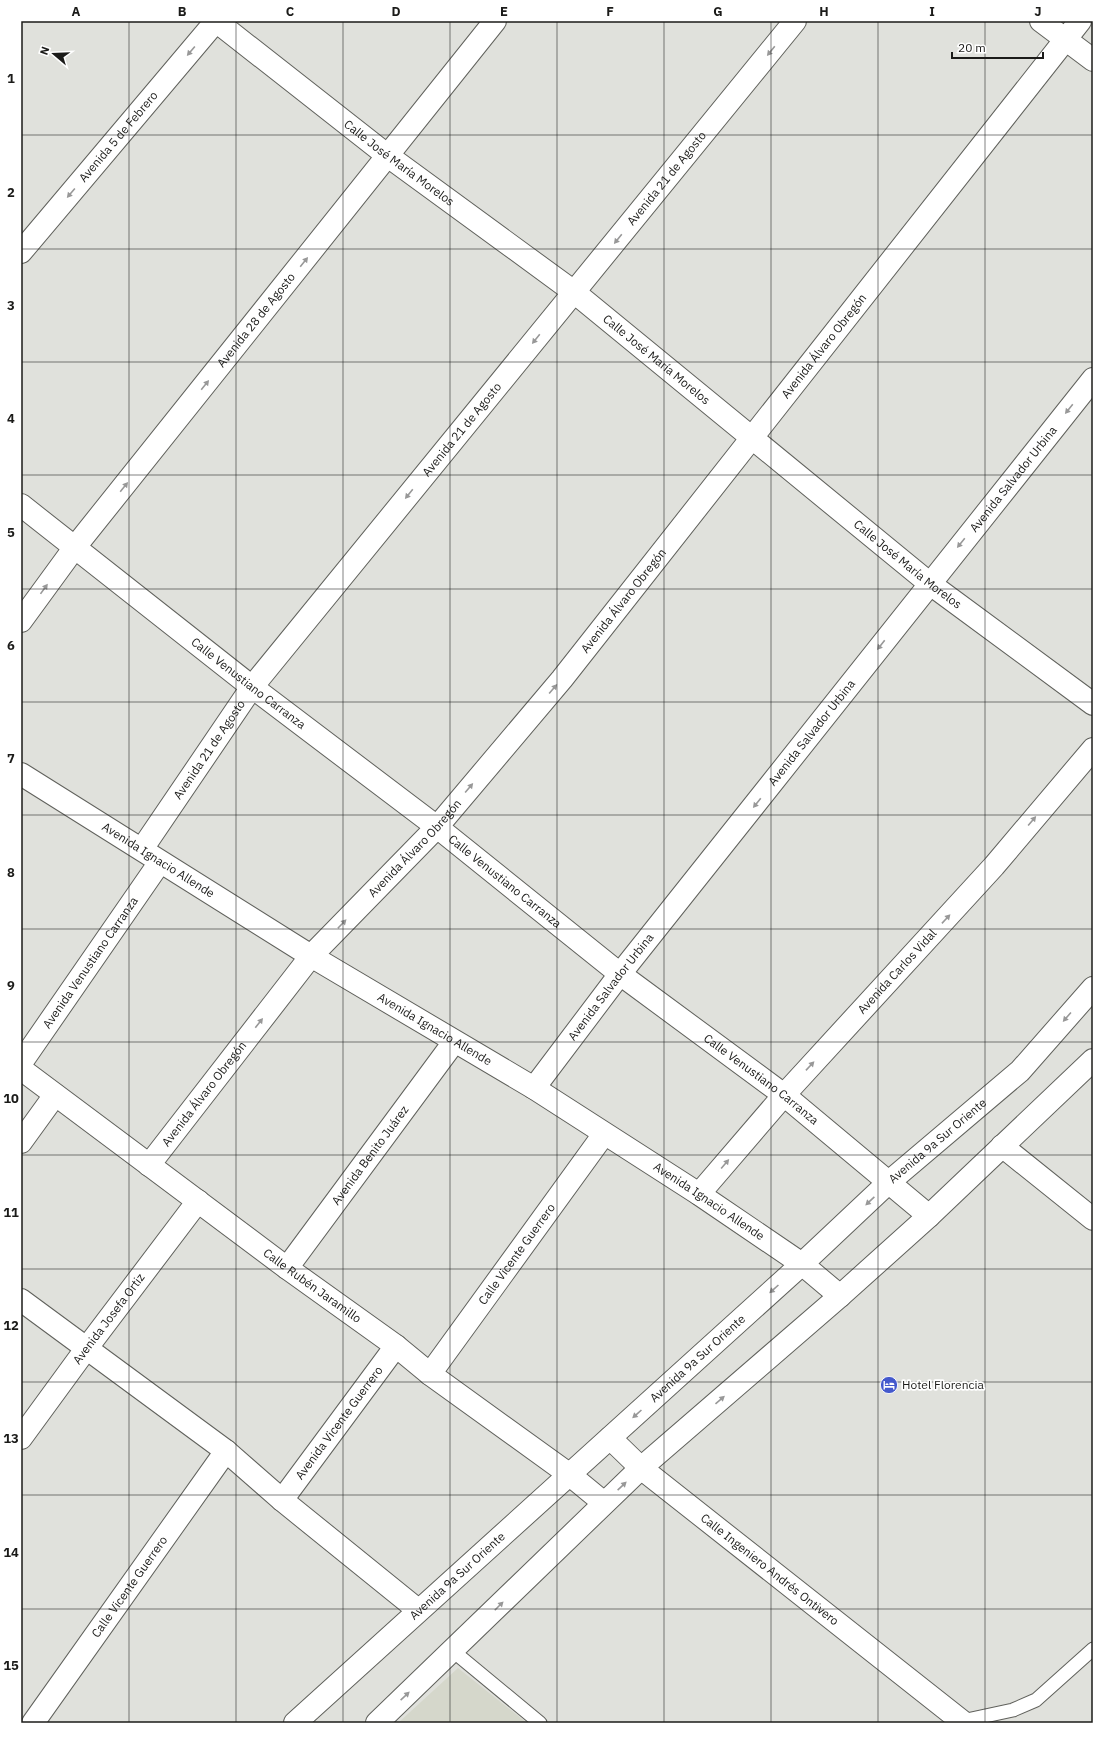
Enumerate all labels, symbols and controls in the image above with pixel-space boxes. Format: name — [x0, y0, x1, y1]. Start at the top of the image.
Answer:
text: A — [72, 3, 81, 20]
text: B — [178, 3, 187, 20]
text: C — [286, 3, 295, 20]
text: D — [391, 3, 401, 20]
text: E — [500, 3, 508, 20]
text: F — [606, 3, 614, 20]
text: G — [713, 3, 723, 20]
text: H — [819, 3, 829, 20]
text: I — [929, 3, 935, 20]
text: J — [1034, 3, 1042, 20]
north arrow — [34, 34, 74, 74]
scale bar — [952, 34, 1043, 60]
text: 20 m — [958, 40, 986, 55]
text: N — [37, 45, 52, 57]
one-way arrow — [186, 45, 195, 56]
one-way arrow — [766, 46, 775, 57]
text: 1 — [7, 70, 15, 87]
street label: Avenida 5 de Febrero — [75, 88, 161, 185]
street label: Calle José María Morelos — [341, 116, 457, 209]
street label: Avenida 21 de Agosto — [623, 128, 709, 228]
text: 2 — [7, 184, 15, 201]
one-way arrow — [66, 188, 75, 198]
one-way arrow — [613, 233, 622, 244]
one-way arrow — [299, 256, 308, 267]
street label: Avenida 28 de Agosto — [213, 269, 298, 370]
street label: Avenida Álvaro Obregón — [778, 291, 869, 401]
text: 3 — [7, 297, 15, 314]
street label: Calle José María Morelos — [600, 311, 714, 408]
one-way arrow — [531, 334, 540, 345]
street label: Avenida 21 de Agosto — [419, 379, 504, 479]
one-way arrow — [200, 380, 209, 391]
one-way arrow — [1064, 404, 1073, 415]
text: 4 — [7, 410, 15, 427]
street label: Avenida Salvador Urbina — [966, 422, 1060, 535]
one-way arrow — [119, 481, 128, 492]
one-way arrow — [405, 489, 414, 500]
street label: Calle José María Morelos — [851, 516, 965, 612]
text: 5 — [7, 524, 15, 541]
one-way arrow — [957, 538, 965, 549]
street label: Avenida Álvaro Obregón — [577, 545, 669, 656]
one-way arrow — [40, 584, 48, 595]
street label: Calle Venustiano Carranza — [188, 634, 309, 732]
text: 6 — [7, 637, 15, 654]
one-way arrow — [876, 640, 885, 651]
street label: Avenida Salvador Urbina — [765, 676, 859, 789]
one-way arrow — [549, 683, 558, 694]
street label: Avenida 21 de Agosto — [170, 697, 248, 802]
text: 7 — [7, 750, 15, 767]
one-way arrow — [465, 783, 474, 793]
street label: Avenida Álvaro Obregón — [365, 796, 464, 900]
one-way arrow — [753, 797, 762, 808]
one-way arrow — [1027, 816, 1036, 827]
street label: Avenida Ignacio Allende — [99, 819, 218, 901]
street label: Calle Venustiano Carranza — [446, 831, 565, 931]
text: 8 — [7, 864, 15, 881]
street label: Avenida Venustiano Carranza — [39, 893, 141, 1031]
one-way arrow — [941, 914, 950, 924]
one-way arrow — [337, 919, 347, 929]
street label: Avenida Carlos Vidal — [854, 926, 940, 1017]
street label: Avenida Salvador Urbina — [565, 929, 657, 1043]
text: 9 — [7, 977, 15, 994]
street label: Avenida Ignacio Allende — [375, 989, 495, 1069]
one-way arrow — [1063, 1012, 1072, 1022]
one-way arrow — [255, 1018, 263, 1029]
street label: Calle Venustiano Carranza — [701, 1030, 822, 1128]
street label: Avenida Álvaro Obregón — [158, 1038, 249, 1149]
one-way arrow — [805, 1061, 815, 1071]
text: 10 — [3, 1090, 19, 1107]
street label: Avenida 9a Sur Oriente — [885, 1095, 989, 1186]
street label: Avenida Benito Juárez — [328, 1102, 412, 1208]
street label: Avenida Ignacio Allende — [651, 1159, 768, 1244]
one-way arrow — [720, 1159, 729, 1169]
one-way arrow — [865, 1196, 875, 1205]
street label: Calle Vicente Guerrero — [475, 1200, 558, 1307]
text: 11 — [3, 1204, 19, 1221]
street label: Calle Rubén Jaramillo — [260, 1245, 365, 1326]
street label: Avenida Josefa Ortiz — [69, 1270, 148, 1367]
one-way arrow — [770, 1284, 779, 1293]
street label: Avenida 9a Sur Oriente — [646, 1311, 748, 1405]
text: 12 — [3, 1317, 19, 1334]
street label: Avenida Vicente Guerrero — [292, 1363, 386, 1482]
hotel icon: Hotel Florencia — [879, 1375, 899, 1395]
place label: Hotel Florencia — [902, 1377, 985, 1392]
one-way arrow — [715, 1396, 724, 1405]
one-way arrow — [632, 1409, 642, 1419]
text: 13 — [3, 1430, 19, 1447]
one-way arrow — [617, 1481, 627, 1491]
street label: Calle Ingeniero Andrés Ontivero — [698, 1510, 842, 1628]
street label: Avenida 9a Sur Oriente — [406, 1528, 508, 1623]
street label: Calle Vicente Guerrero — [88, 1532, 171, 1640]
text: 14 — [3, 1544, 19, 1561]
one-way arrow — [494, 1601, 504, 1611]
text: 15 — [3, 1657, 19, 1674]
one-way arrow — [401, 1692, 410, 1701]

